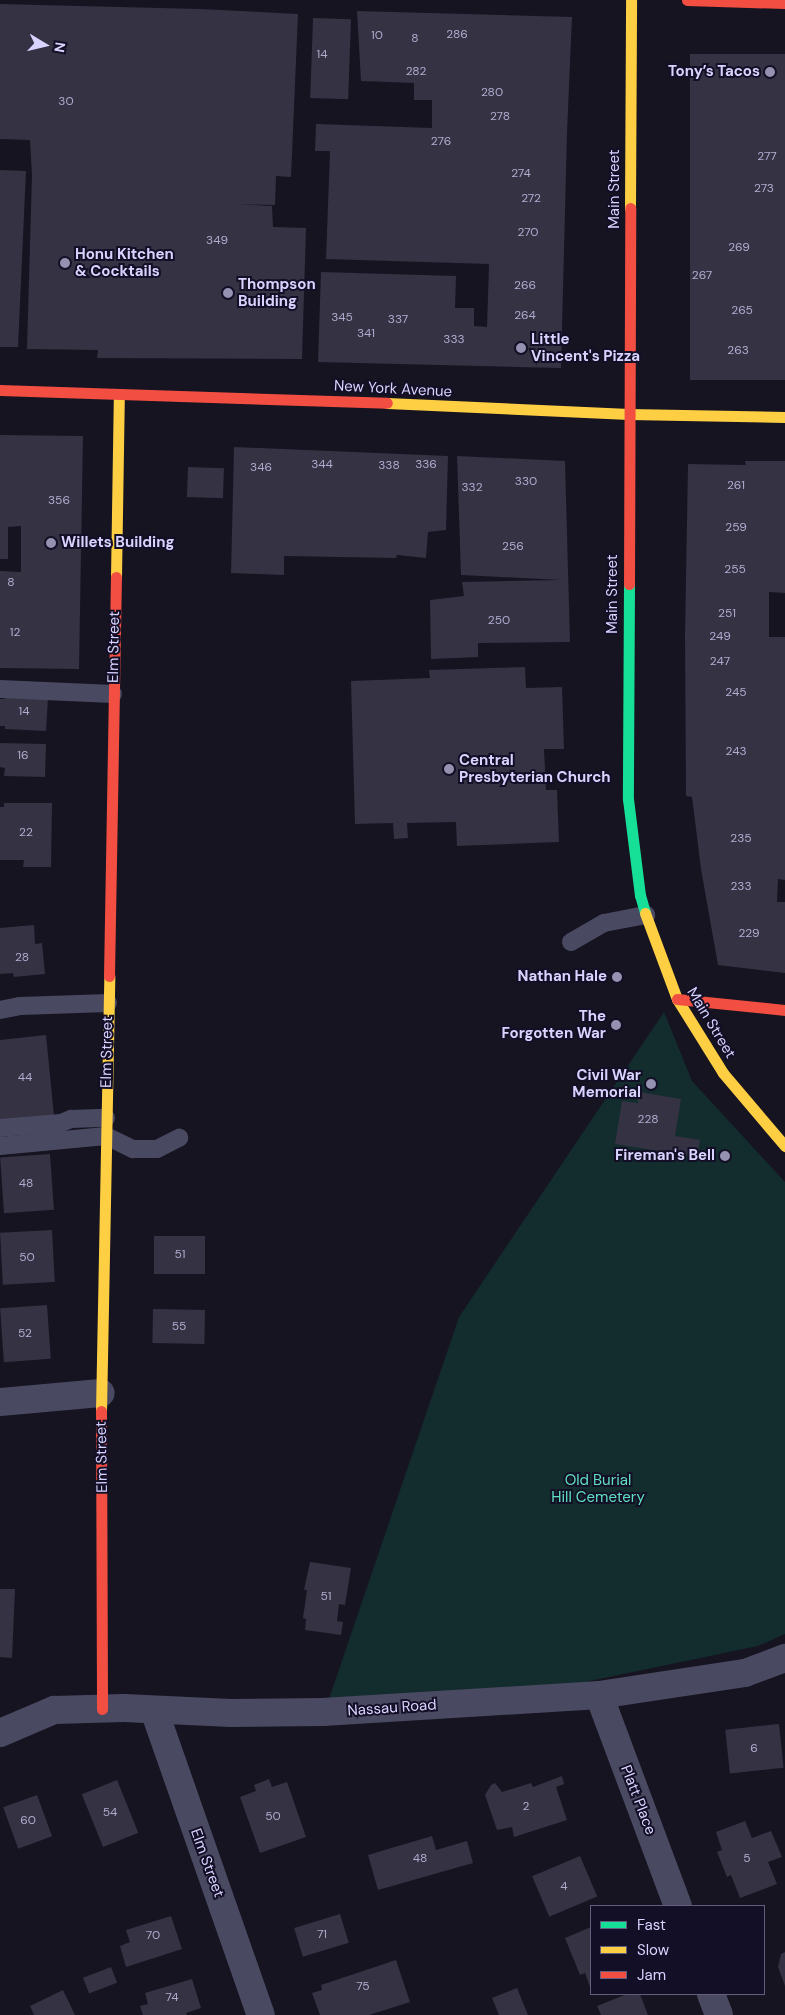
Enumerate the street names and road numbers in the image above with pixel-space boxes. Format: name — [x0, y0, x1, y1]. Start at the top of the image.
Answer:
street label: Main Street — [606, 149, 624, 229]
street label: New York Avenue — [333, 377, 453, 401]
street label: Main Street — [604, 554, 622, 634]
street label: Elm Street — [104, 611, 124, 683]
street label: Main Street — [683, 984, 739, 1062]
street label: Elm Street — [97, 1016, 117, 1088]
street label: Elm Street — [92, 1421, 112, 1493]
street label: Nassau Road — [347, 1696, 437, 1720]
street label: Platt Place — [617, 1763, 659, 1837]
street label: Elm Street — [186, 1826, 228, 1900]

